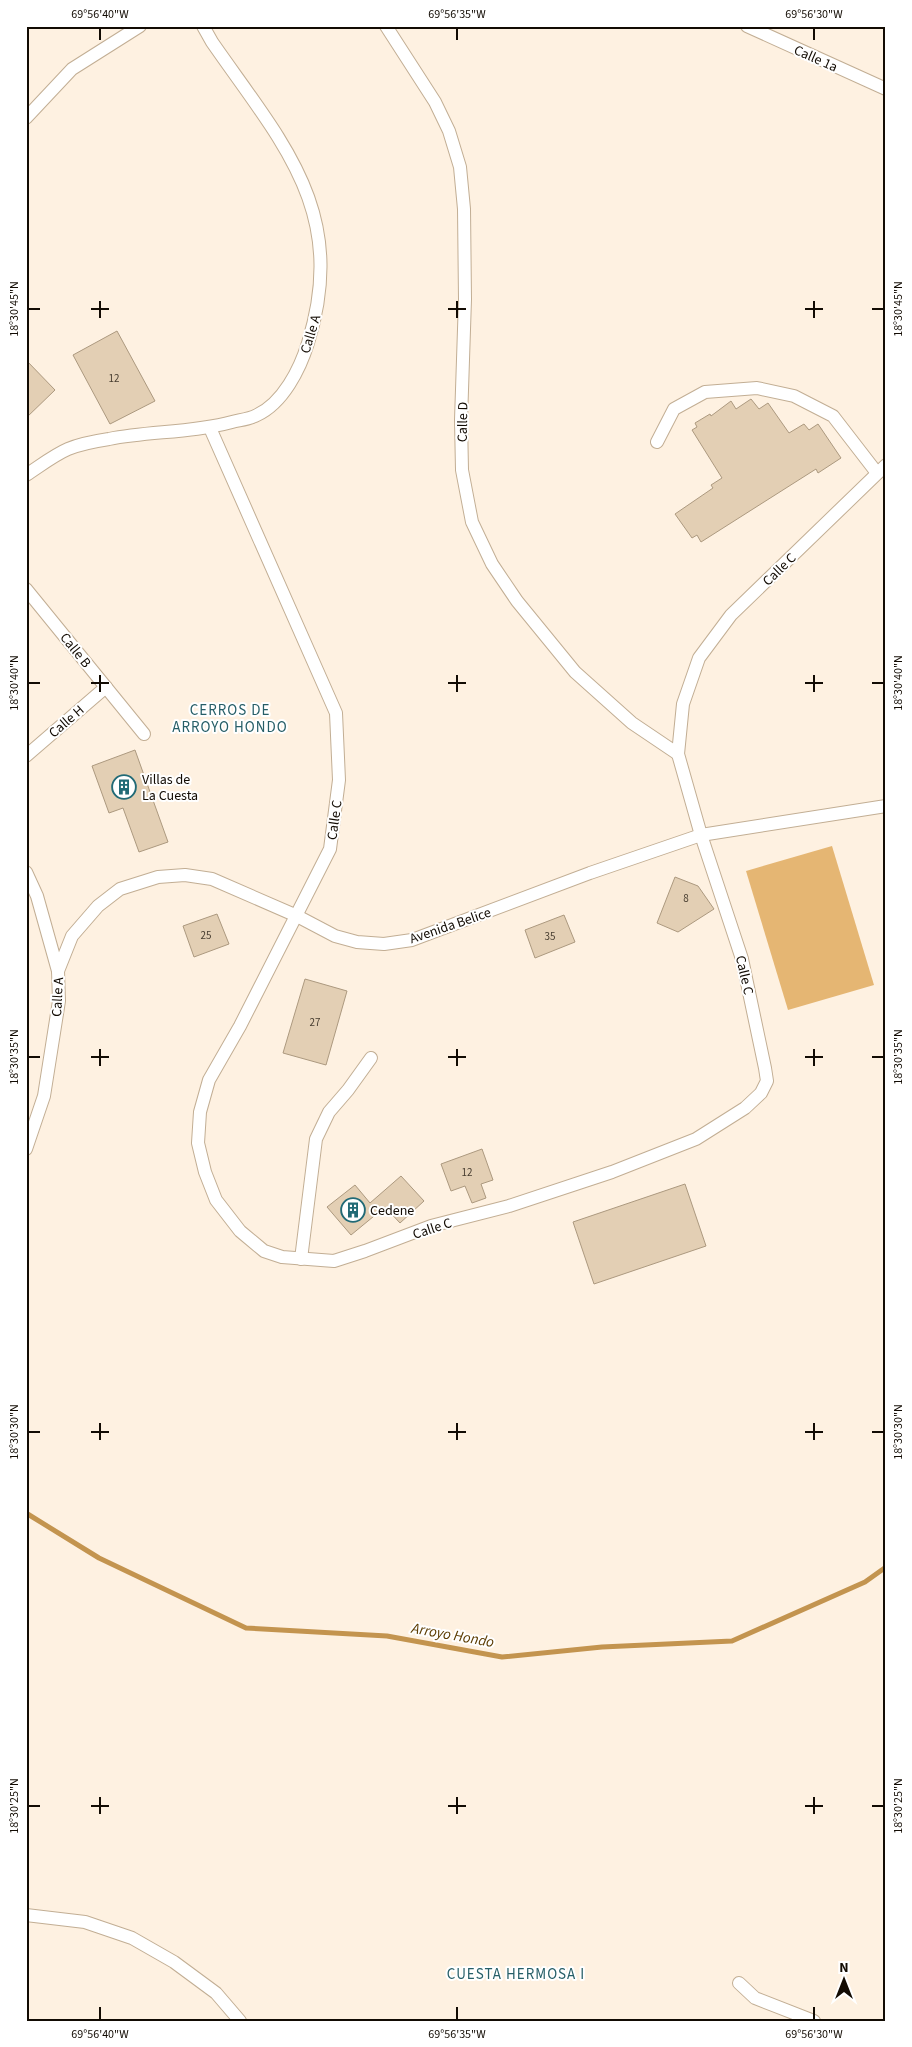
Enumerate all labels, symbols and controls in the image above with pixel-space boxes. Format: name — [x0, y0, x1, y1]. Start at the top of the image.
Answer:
text: 69°56'40"W — [71, 6, 129, 23]
text: 69°56'35"W — [428, 6, 486, 23]
text: 69°56'30"W — [785, 6, 843, 23]
street label: Calle 1a — [791, 40, 841, 77]
text: 18°30'45"N — [6, 281, 23, 337]
text: 18°30'45"N — [890, 281, 907, 337]
street label: Calle A — [296, 312, 326, 356]
house number: 12 — [109, 371, 119, 386]
street label: Calle D — [453, 402, 473, 442]
street label: Calle C — [758, 549, 801, 591]
street label: Calle B — [55, 629, 96, 673]
text: 18°30'40"N — [6, 655, 23, 711]
text: 18°30'40"N — [890, 655, 907, 711]
district label: CERROS DE ARROYO HONDO — [172, 700, 288, 738]
street label: Calle H — [45, 701, 89, 743]
place label: Villas de La Cuesta — [142, 770, 198, 806]
building icon: Villas de La Cuesta — [111, 774, 137, 800]
street label: Calle C — [322, 799, 348, 841]
house number: 8 — [683, 891, 689, 906]
street label: Avenida Belice — [407, 903, 494, 949]
house number: 25 — [201, 928, 211, 943]
house number: 35 — [545, 929, 555, 944]
street label: Calle C — [730, 954, 758, 997]
street label: Calle A — [47, 976, 69, 1017]
house number: 27 — [310, 1015, 320, 1030]
text: 18°30'35"N — [6, 1029, 23, 1085]
text: 18°30'35"N — [890, 1029, 907, 1085]
house number: 12 — [462, 1165, 472, 1180]
building icon: Cedene — [340, 1197, 366, 1223]
place label: Cedene — [370, 1201, 414, 1221]
street label: Calle C — [410, 1213, 454, 1245]
text: 18°30'30"N — [6, 1404, 23, 1460]
text: 18°30'30"N — [890, 1404, 907, 1460]
water label: Arroyo Hondo — [409, 1618, 496, 1653]
text: 18°30'25"N — [6, 1778, 23, 1834]
text: 18°30'25"N — [890, 1778, 907, 1834]
north arrow — [820, 1954, 870, 2004]
text: N — [839, 1958, 849, 1978]
district label: CUESTA HERMOSA I — [447, 1964, 585, 1985]
text: 69°56'40"W — [71, 2026, 129, 2043]
text: 69°56'35"W — [428, 2026, 486, 2043]
text: 69°56'30"W — [785, 2026, 843, 2043]

